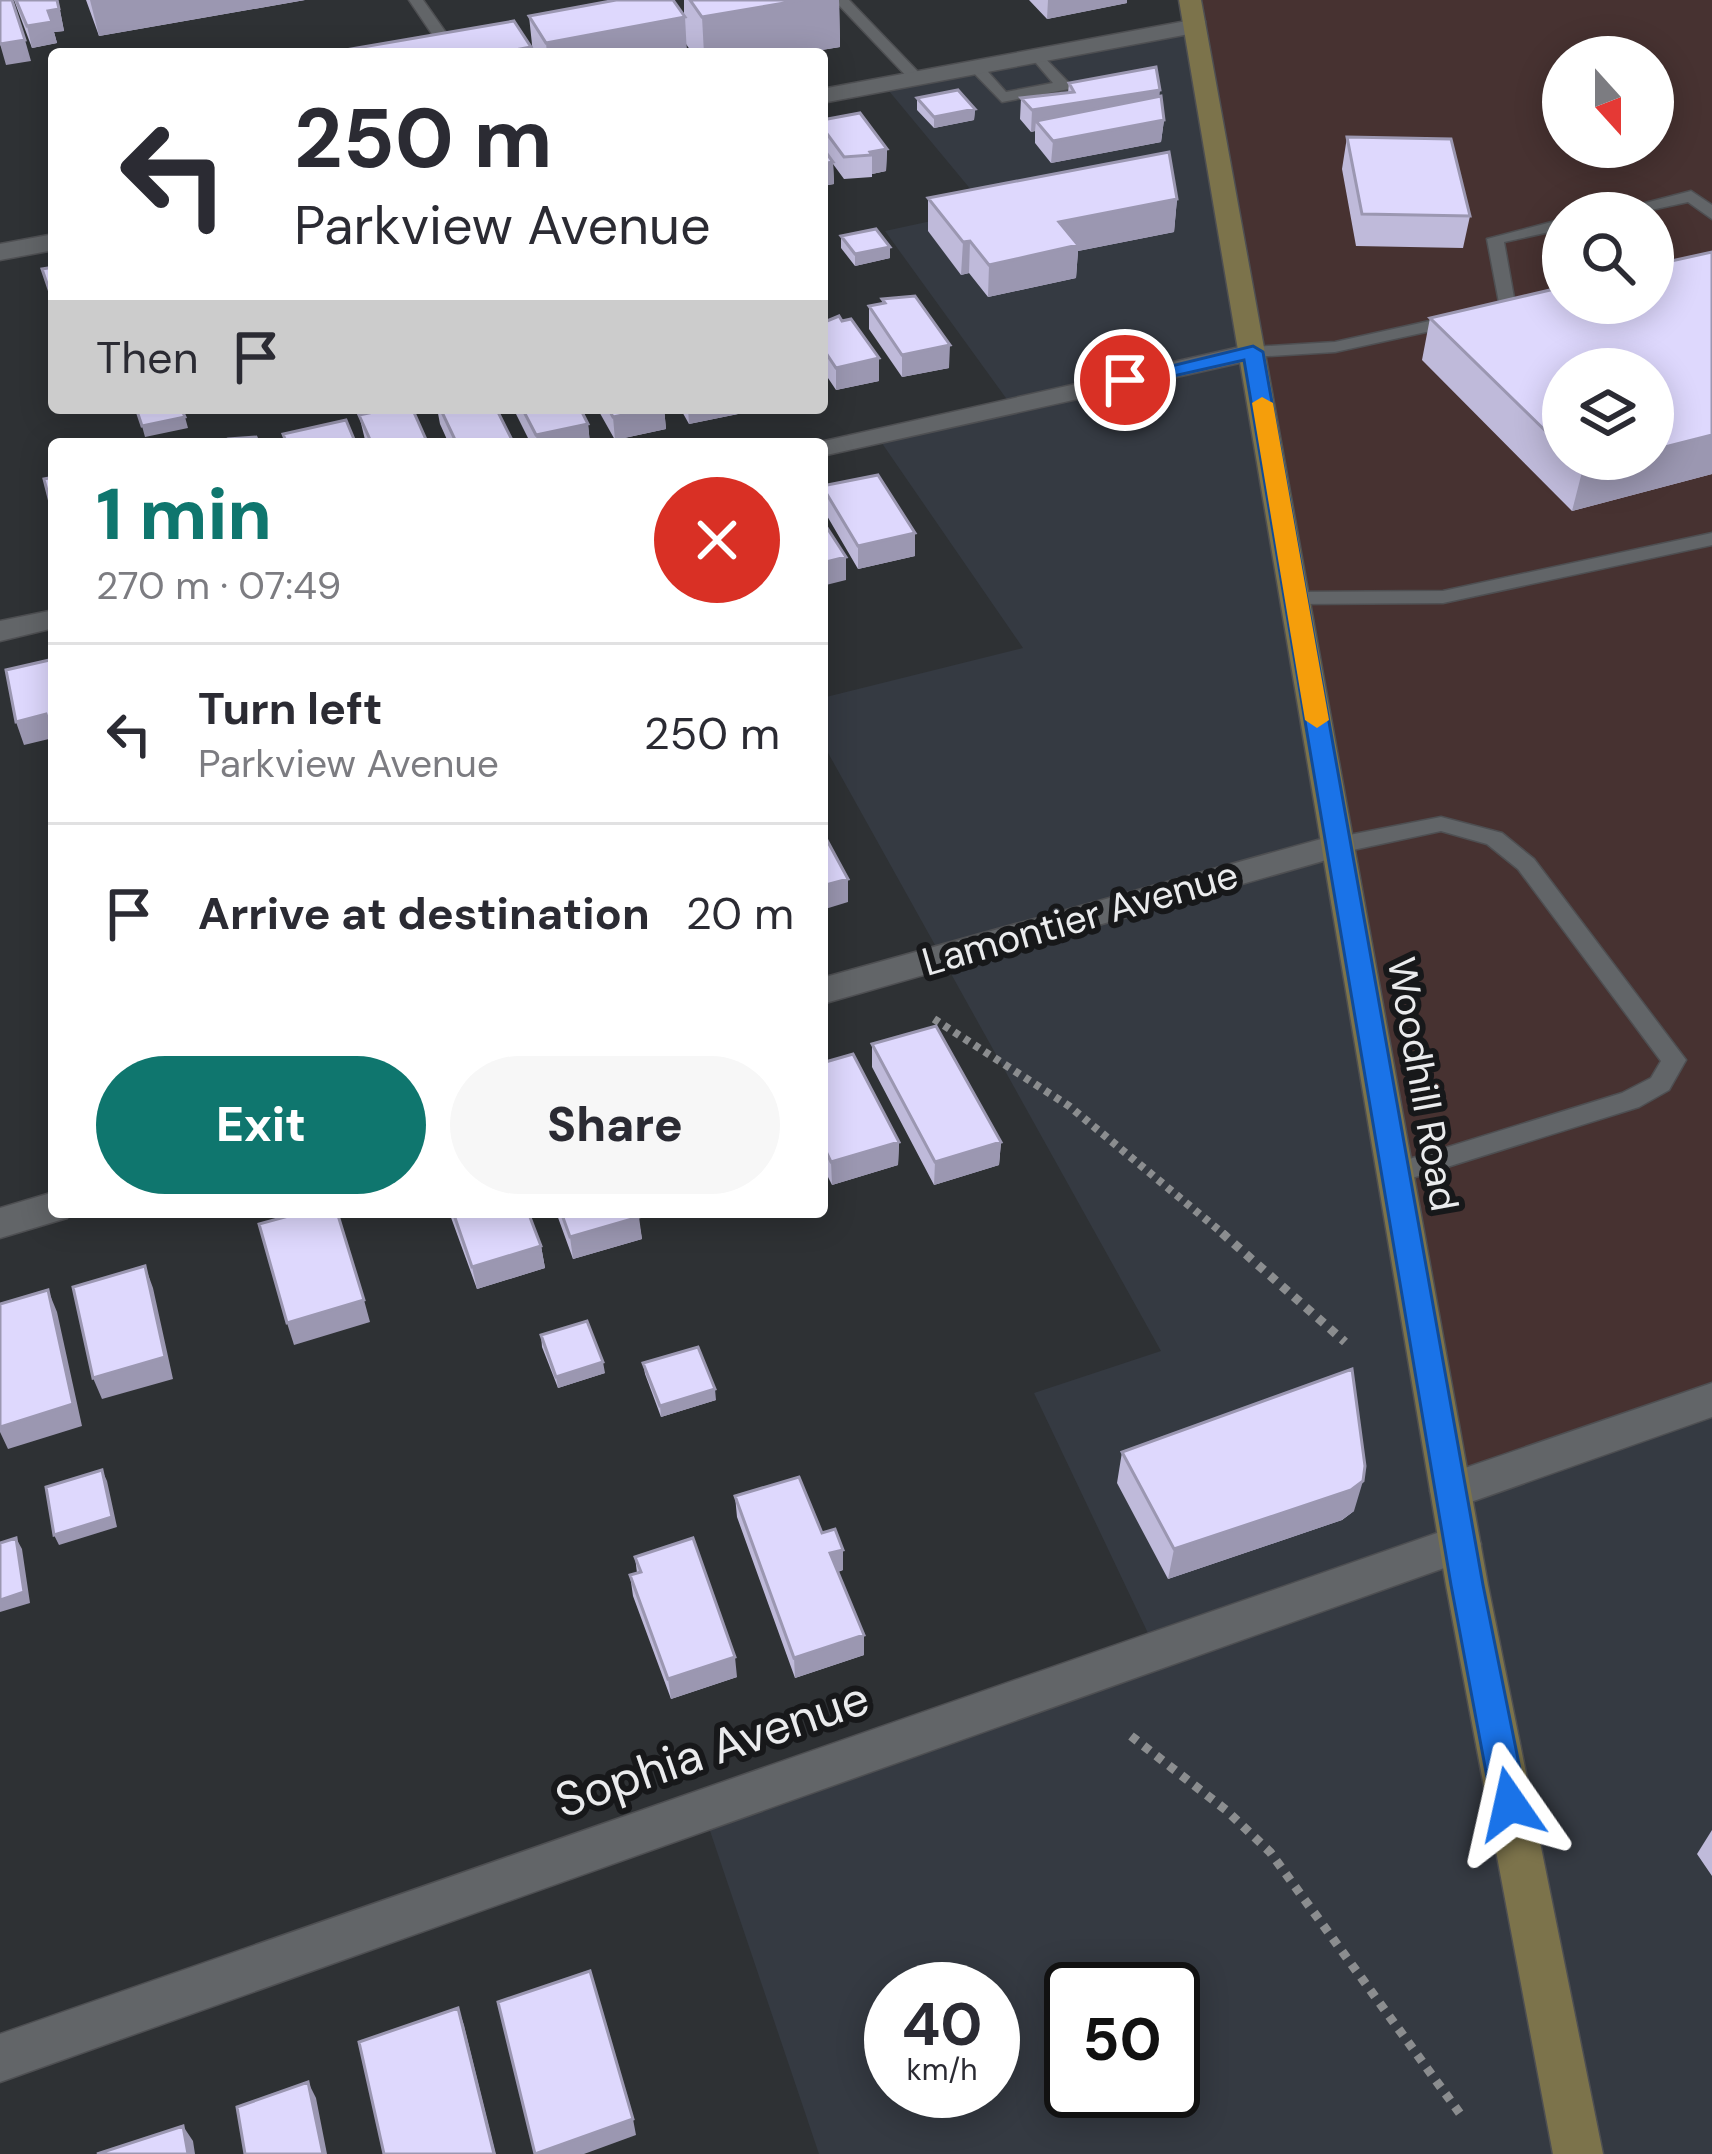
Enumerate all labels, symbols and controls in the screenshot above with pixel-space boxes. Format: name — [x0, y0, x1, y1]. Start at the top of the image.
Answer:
north arrow — [1542, 36, 1674, 168]
map controls — [1542, 36, 1674, 480]
text: 250 m — [294, 84, 553, 193]
icon: left — [96, 96, 252, 252]
text: Parkview Avenue — [294, 190, 711, 261]
button: search — [1542, 192, 1674, 324]
icon: arrive — [223, 324, 289, 390]
text: Then — [96, 328, 199, 387]
pin — [1074, 329, 1176, 431]
icon: arrive — [1092, 347, 1158, 413]
button: layers — [1542, 348, 1674, 480]
text: 1 min — [96, 468, 272, 561]
button: close — [654, 477, 780, 603]
text: 270 m · 07:49 — [96, 560, 341, 611]
text: Turn left — [198, 679, 382, 738]
icon: left — [96, 701, 162, 767]
text: 250 m — [644, 704, 780, 763]
text: Parkview Avenue — [198, 738, 499, 789]
street label: Lamontier Avenue — [916, 849, 1244, 987]
icon: arrive — [96, 881, 162, 947]
text: Arrive at destination — [198, 884, 650, 943]
text: 20 m — [686, 884, 794, 943]
street label: Woodhill Road — [1376, 953, 1470, 1215]
button: Exit — [96, 1056, 426, 1194]
button: Share — [450, 1056, 780, 1194]
street label: Sophia Avenue — [547, 1666, 877, 1832]
position arrow — [1447, 1741, 1573, 1867]
speed limit sign: 50 — [1044, 1962, 1200, 2118]
text: 40 — [901, 1985, 983, 2064]
text: km/h — [907, 2050, 977, 2089]

